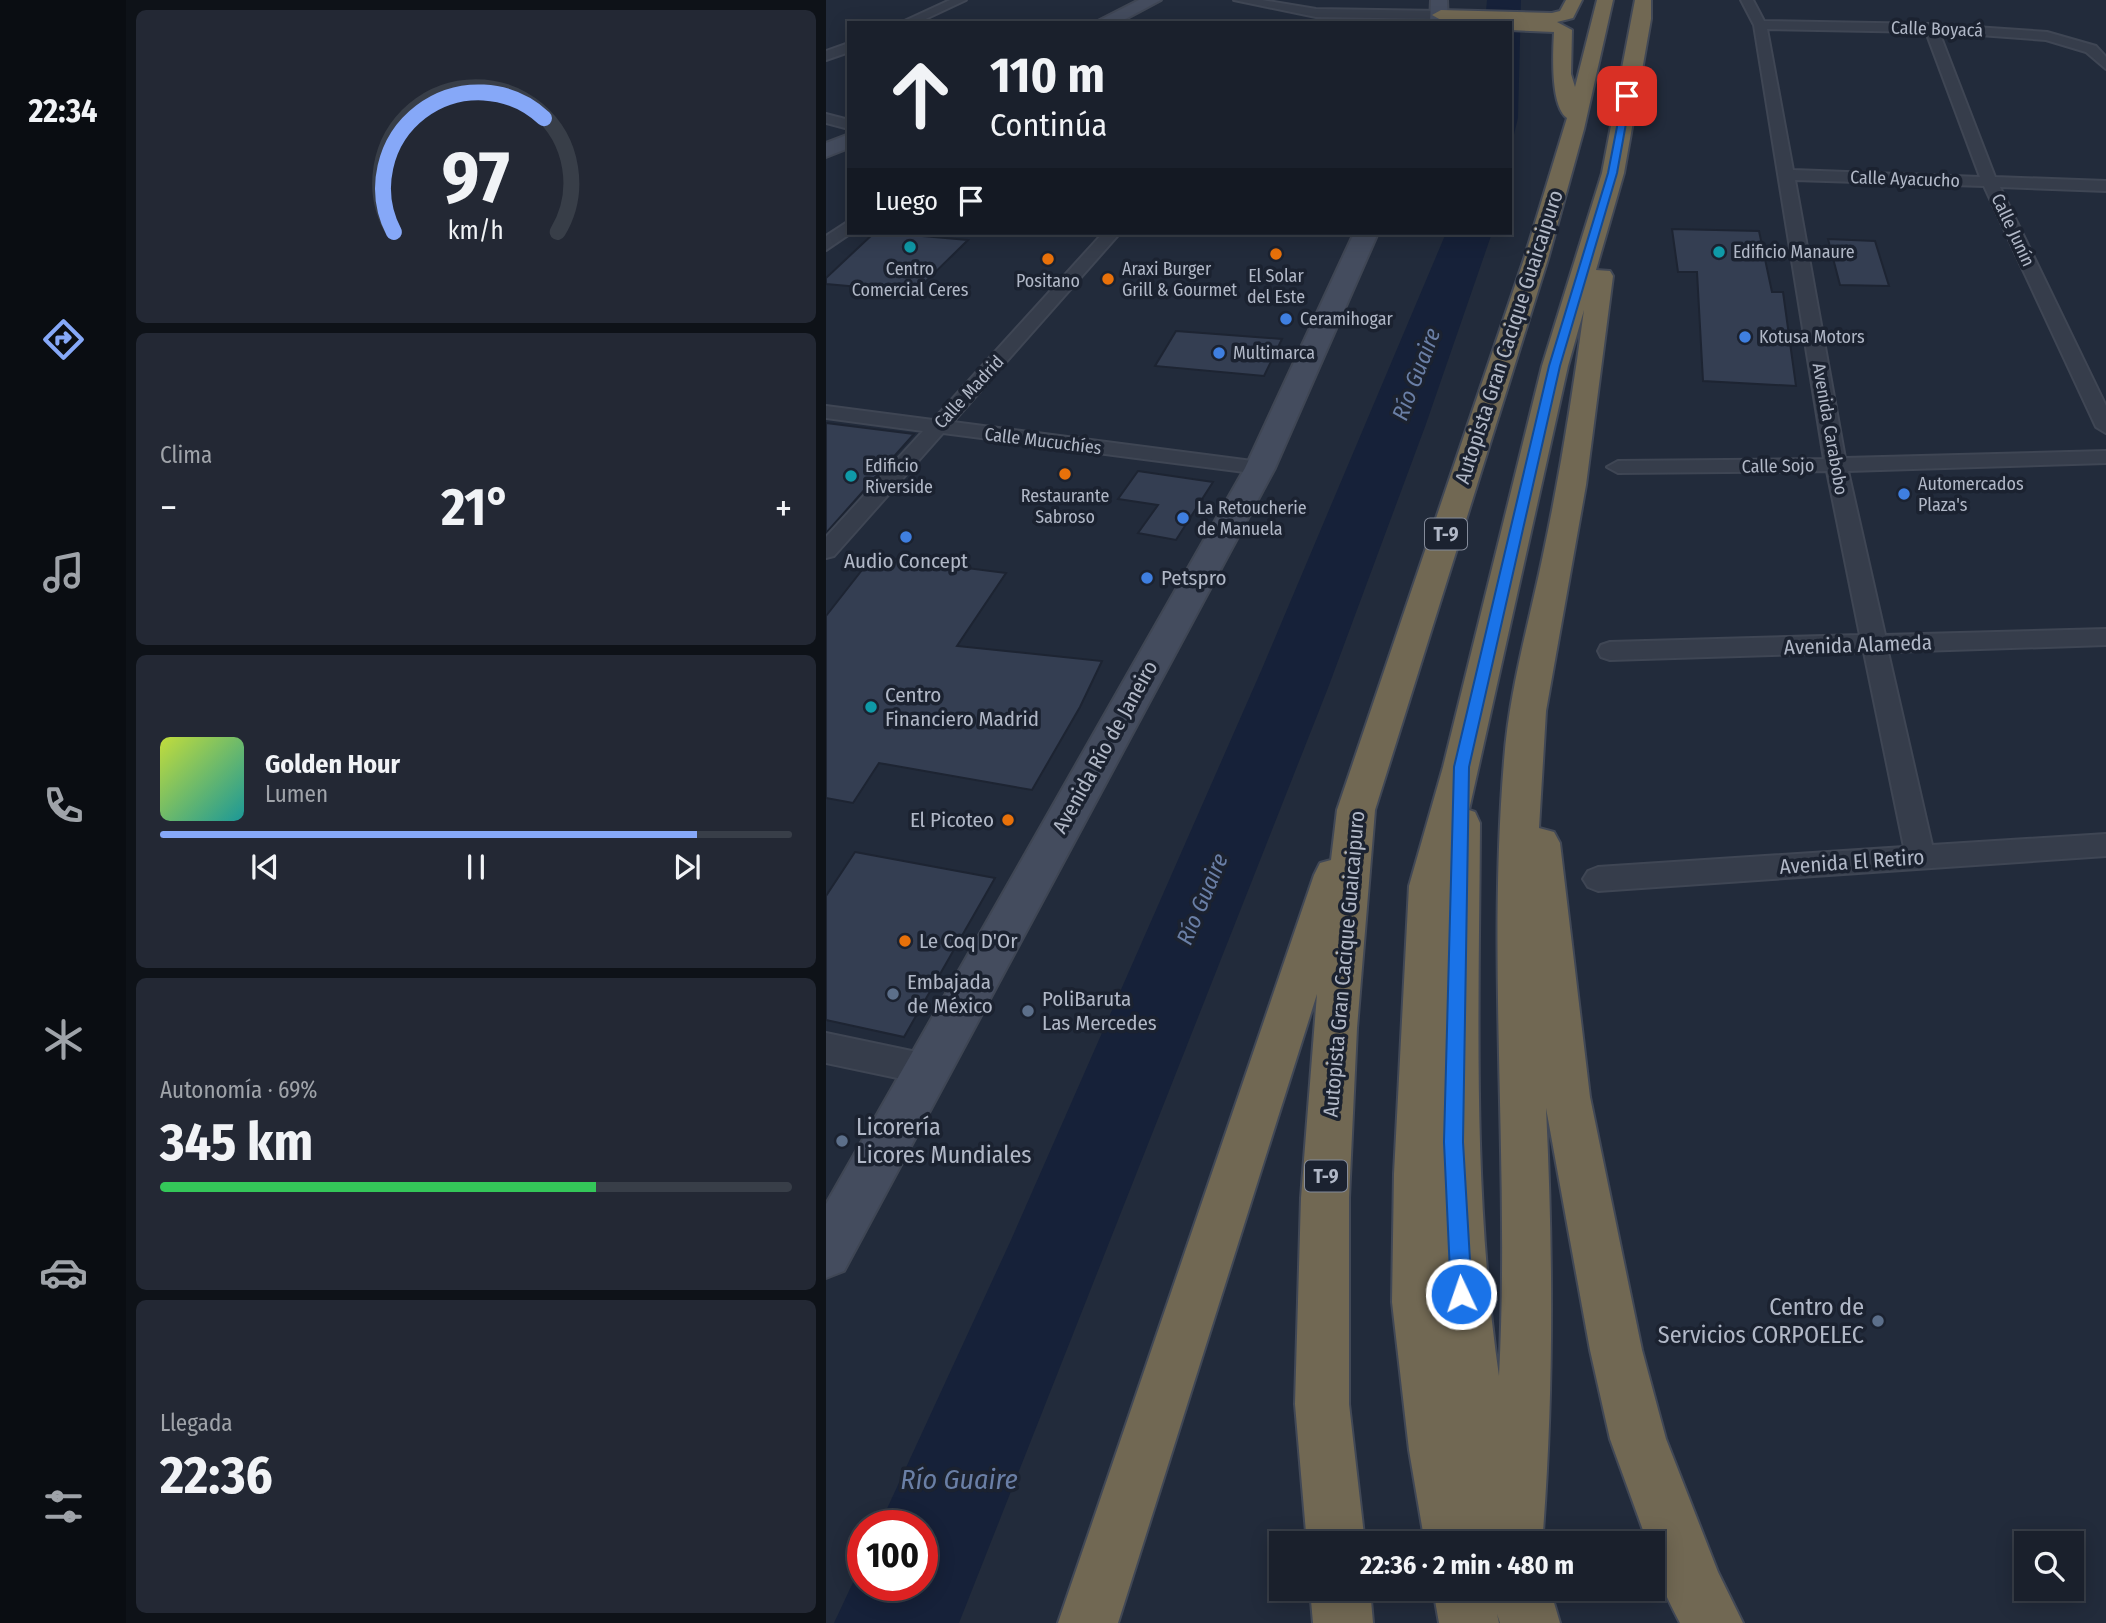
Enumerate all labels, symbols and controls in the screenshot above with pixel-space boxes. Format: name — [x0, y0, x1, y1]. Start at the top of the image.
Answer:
street label: Calle Boyacá — [1890, 16, 1984, 42]
text: 110 m — [990, 46, 1105, 105]
icon: ahead — [875, 49, 966, 140]
pin — [1597, 66, 1657, 126]
icon: arrive — [1608, 77, 1646, 115]
text: 22:34 — [29, 92, 98, 130]
text: Continúa — [990, 106, 1107, 144]
text: 97 — [442, 135, 510, 222]
street label: Calle Ayacucho — [1850, 166, 1960, 192]
icon: arrive — [952, 182, 990, 220]
text: Luego — [875, 186, 938, 217]
street label: Autopista Gran Cacique Guaicaipuro — [1449, 187, 1569, 487]
street label: Calle Junín — [1987, 190, 2039, 270]
text: km/h — [448, 216, 504, 246]
marker: Centro Comercial Ceres — [902, 239, 918, 255]
place label: Edificio Manaure — [1733, 241, 1855, 263]
marker: Edificio Manaure — [1711, 244, 1727, 260]
marker: El Solar del Este — [1268, 246, 1284, 262]
marker: Positano — [1040, 251, 1056, 267]
place label: Centro Comercial Ceres — [852, 258, 969, 301]
place label: Araxi Burger Grill & Gourmet — [1122, 258, 1237, 301]
place label: El Solar del Este — [1247, 265, 1305, 308]
place label: Positano — [1016, 270, 1080, 292]
marker: Araxi Burger Grill & Gourmet — [1100, 271, 1116, 287]
place label: Ceramihogar — [1300, 308, 1393, 330]
marker: Ceramihogar — [1278, 311, 1294, 327]
icon: directions — [39, 315, 88, 364]
water label: Río Guaire — [1386, 324, 1446, 424]
place label: Kotusa Motors — [1759, 326, 1865, 348]
marker: Kotusa Motors — [1737, 329, 1753, 345]
place label: Multimarca — [1233, 342, 1315, 364]
marker: Multimarca — [1211, 345, 1227, 361]
street label: Calle Madrid — [930, 351, 1008, 433]
street label: Avenida Carabobo — [1808, 361, 1852, 497]
street label: Calle Mucuchíes — [983, 423, 1103, 459]
text: Clima — [160, 441, 212, 469]
street label: Calle Sojo — [1742, 454, 1814, 478]
place label: Edificio Riverside — [865, 455, 933, 498]
marker: Restaurante Sabroso — [1057, 466, 1073, 482]
marker: Edificio Riverside — [843, 468, 859, 484]
place label: Automercados Plaza's — [1918, 473, 2024, 516]
text: 21° — [441, 476, 511, 539]
text: − — [160, 485, 177, 531]
text: + — [775, 485, 792, 531]
place label: Restaurante Sabroso — [1021, 485, 1109, 528]
marker: Automercados Plaza's — [1896, 486, 1912, 502]
place label: La Retoucherie de Manuela — [1197, 497, 1307, 540]
marker: La Retoucherie de Manuela — [1175, 510, 1191, 526]
road number: T-9 — [1425, 519, 1467, 550]
marker: Audio Concept — [898, 529, 914, 545]
icon: music — [39, 548, 88, 597]
place label: Audio Concept — [844, 548, 968, 574]
place label: Petspro — [1161, 565, 1227, 591]
marker: Petspro — [1139, 570, 1155, 586]
street label: Avenida Alameda — [1783, 629, 1933, 661]
street label: Avenida Río de Janeiro — [1047, 656, 1163, 838]
place label: Centro Financiero Madrid — [885, 682, 1039, 732]
marker: Centro Financiero Madrid — [863, 699, 879, 715]
text: Golden Hour — [265, 749, 400, 780]
text: Lumen — [265, 780, 328, 808]
icon: phone — [39, 781, 88, 830]
place label: El Picoteo — [910, 807, 994, 833]
street label: Autopista Gran Cacique Guaicaipuro — [1318, 810, 1370, 1118]
marker: El Picoteo — [1000, 812, 1016, 828]
street label: Avenida El Retiro — [1779, 844, 1925, 880]
icon: previous — [246, 848, 284, 886]
icon: pause — [457, 848, 495, 886]
icon: next — [668, 848, 706, 886]
water label: Río Guaire — [1170, 849, 1234, 949]
place label: Le Coq D'Or — [919, 928, 1018, 954]
marker: Le Coq D'Or — [897, 933, 913, 949]
place label: Embajada de México — [907, 969, 993, 1019]
marker: Embajada de México — [885, 986, 901, 1002]
place label: PoliBaruta Las Mercedes — [1042, 986, 1157, 1036]
marker: PoliBaruta Las Mercedes — [1020, 1003, 1036, 1019]
icon: climate — [39, 1015, 88, 1064]
text: Autonomía · 69% — [160, 1076, 318, 1104]
text: 345 km — [160, 1111, 313, 1174]
place label: Licorería Licores Mundiales — [856, 1113, 1032, 1169]
marker: Licorería Licores Mundiales — [834, 1133, 850, 1149]
road number: T-9 — [1305, 1160, 1347, 1192]
icon: car — [39, 1248, 88, 1297]
position arrow — [1424, 1257, 1498, 1331]
place label: Centro de Servicios CORPOELEC — [1658, 1293, 1864, 1349]
marker: Centro de Servicios CORPOELEC — [1870, 1313, 1886, 1329]
text: Llegada — [160, 1409, 232, 1437]
text: 22:36 — [160, 1444, 273, 1507]
water label: Río Guaire — [900, 1463, 1018, 1496]
icon: filters — [39, 1482, 88, 1531]
speed limit sign: 100 — [847, 1510, 938, 1601]
map controls — [2014, 1531, 2084, 1601]
button: search — [2014, 1531, 2084, 1601]
text: 22:36 · 2 min · 480 m — [1360, 1550, 1574, 1581]

